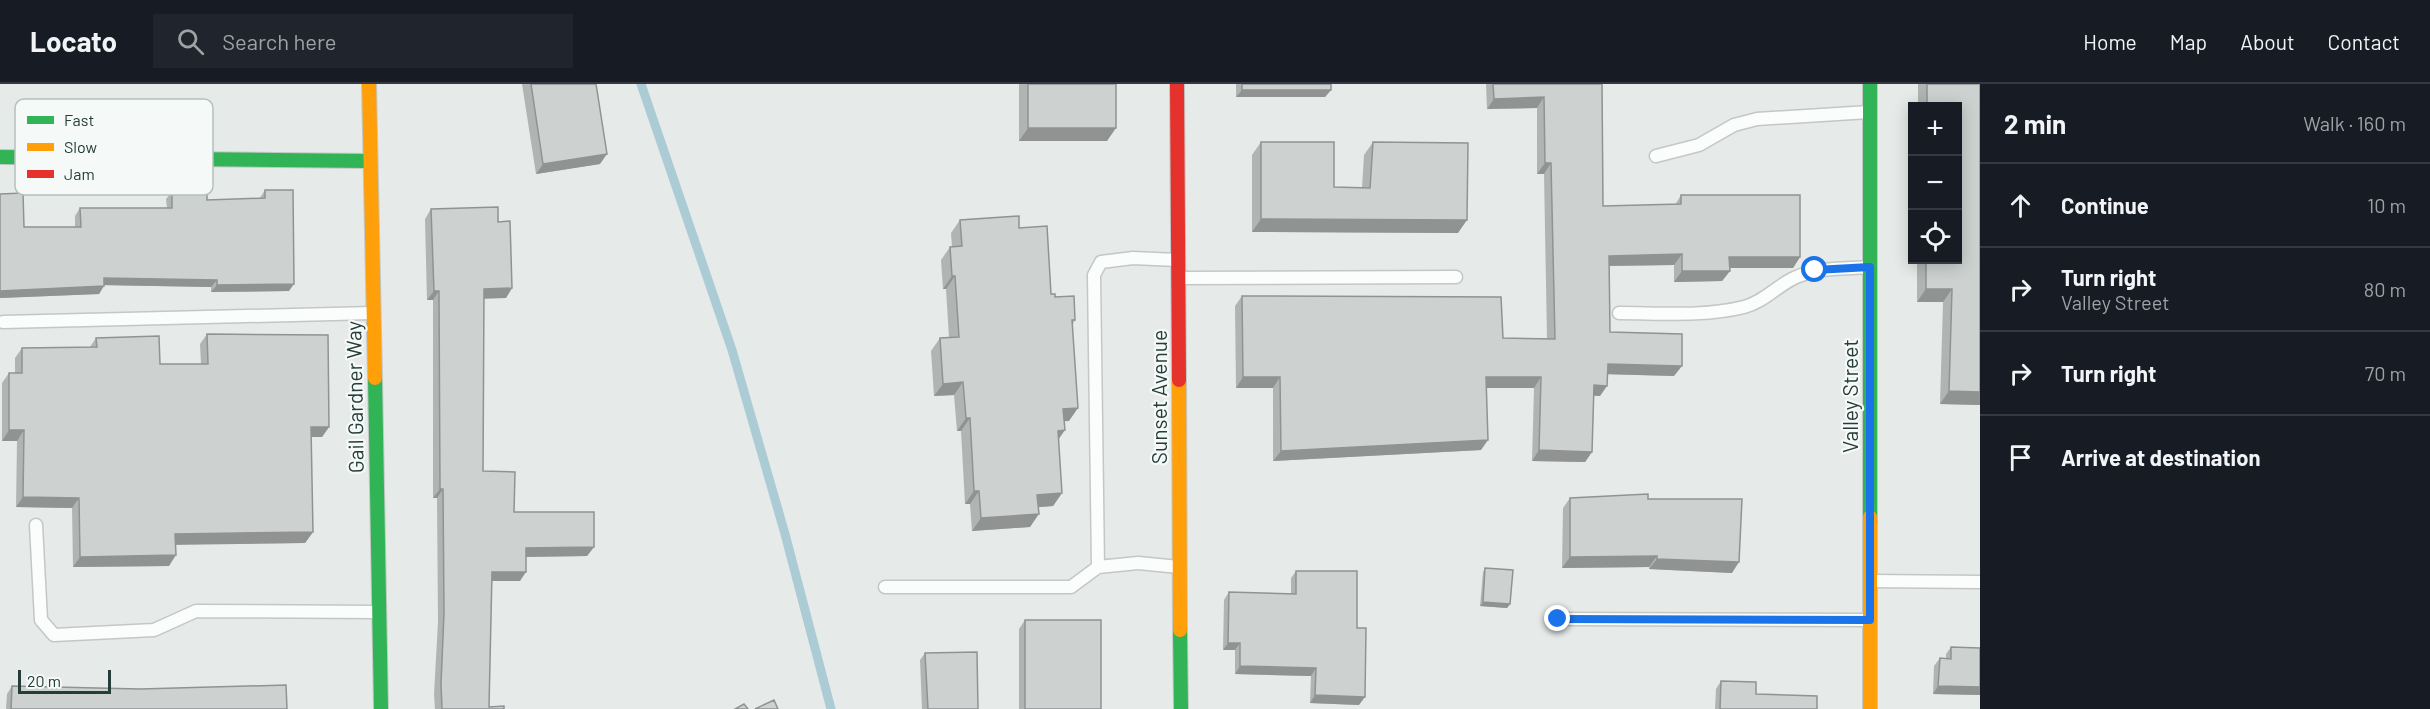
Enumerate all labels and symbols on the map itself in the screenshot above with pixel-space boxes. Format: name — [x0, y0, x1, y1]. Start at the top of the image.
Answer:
legend — [15, 99, 213, 195]
text: Fast — [64, 110, 94, 129]
text: Slow — [64, 137, 97, 156]
text: Jam — [64, 164, 95, 183]
route start — [1801, 256, 1827, 282]
street label: Gail Gardner Way — [340, 320, 368, 473]
street label: Sunset Avenue — [1146, 330, 1171, 464]
street label: Valley Street — [1837, 339, 1862, 453]
route end — [1544, 605, 1570, 631]
scale bar — [18, 667, 111, 694]

